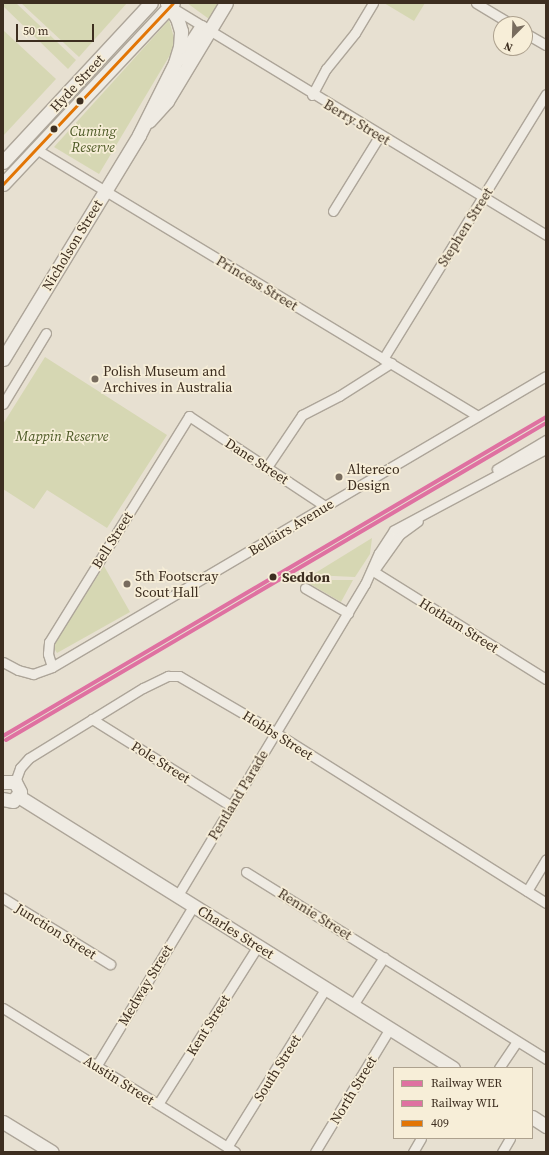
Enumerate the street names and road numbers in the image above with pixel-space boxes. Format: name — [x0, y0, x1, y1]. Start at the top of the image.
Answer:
street label: Hyde Street — [46, 51, 108, 115]
street label: Berry Street — [321, 96, 393, 148]
street label: Stephen Street — [434, 184, 496, 270]
street label: Nicholson Street — [38, 197, 106, 293]
street label: Princess Street — [213, 252, 301, 314]
street label: Dane Street — [222, 434, 292, 488]
street label: Bellairs Avenue — [245, 495, 337, 559]
street label: Bell Street — [88, 509, 136, 571]
street label: Hotham Street — [416, 594, 502, 656]
street label: Hobbs Street — [240, 707, 316, 763]
street label: Pole Street — [128, 737, 194, 787]
street label: Pentland Parade — [205, 747, 271, 843]
street label: Rennie Street — [275, 885, 355, 943]
street label: Junction Street — [12, 899, 100, 963]
street label: Charles Street — [195, 902, 277, 962]
street label: Medway Street — [114, 942, 176, 1028]
street label: Kent Street — [183, 991, 233, 1059]
street label: South Street — [250, 1032, 304, 1104]
street label: Austin Street — [81, 1052, 157, 1108]
street label: North Street — [326, 1053, 380, 1127]

